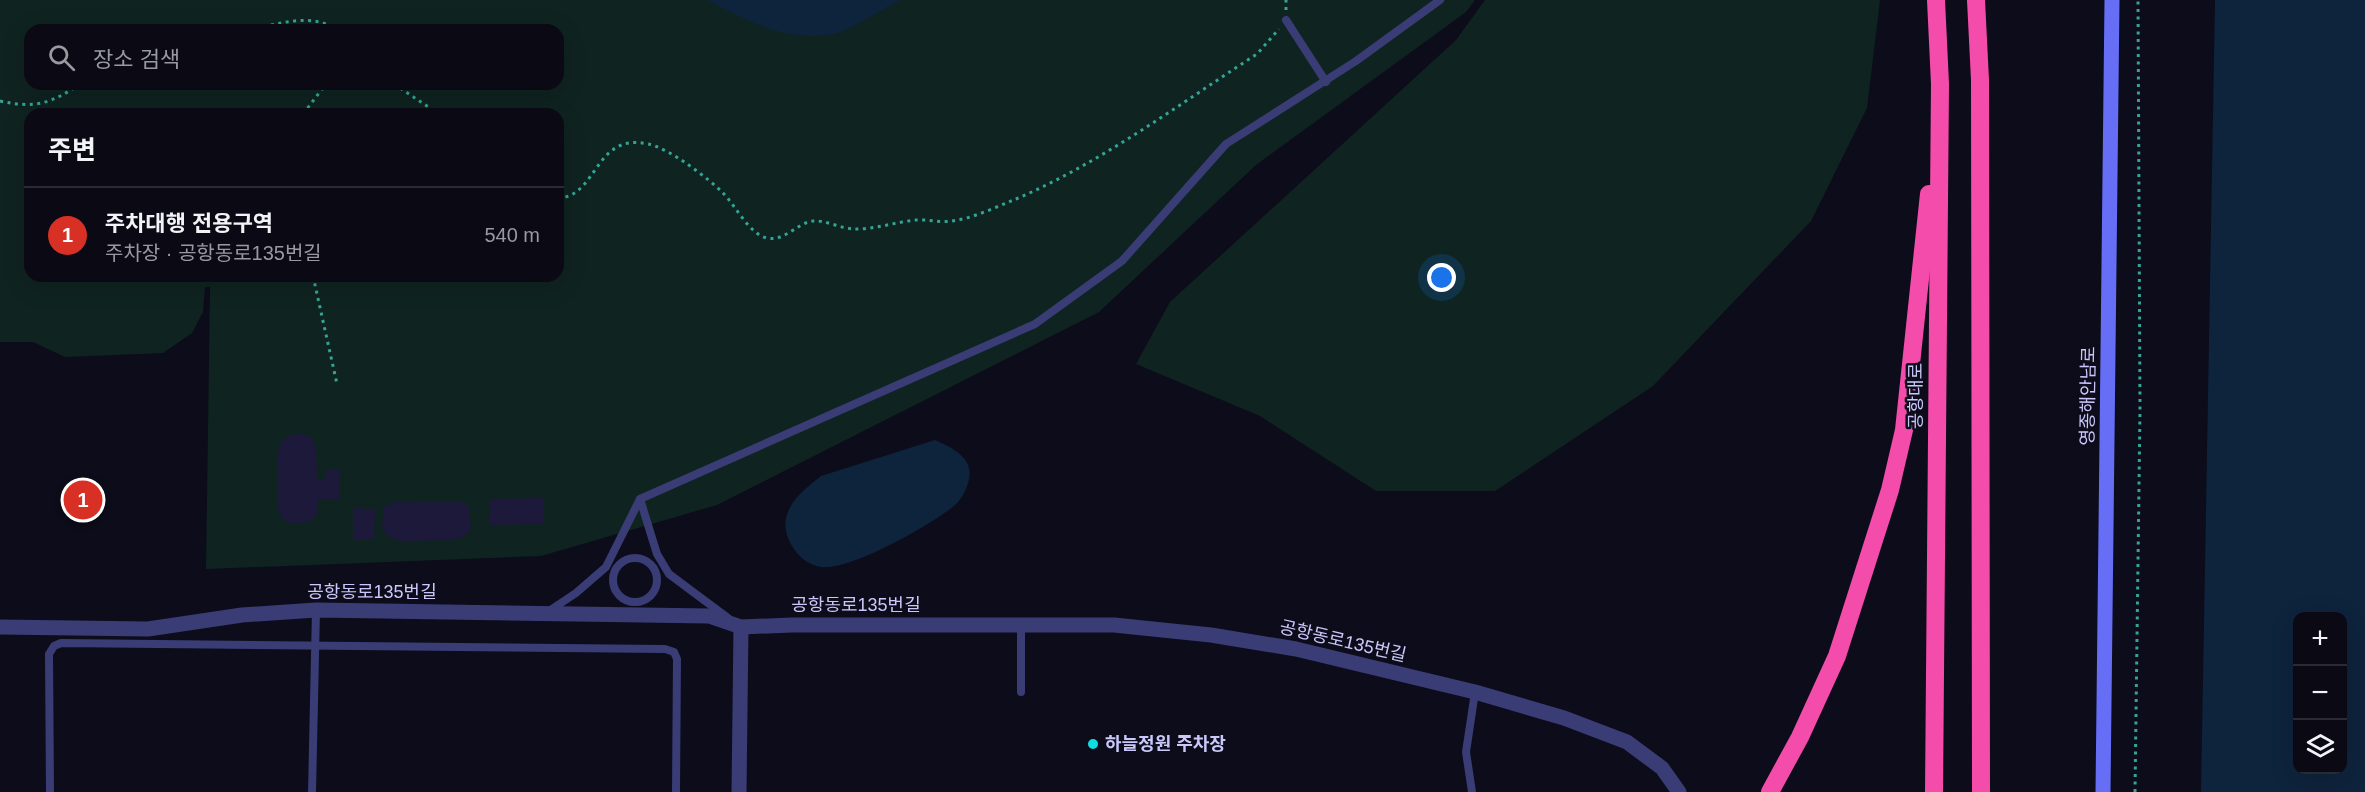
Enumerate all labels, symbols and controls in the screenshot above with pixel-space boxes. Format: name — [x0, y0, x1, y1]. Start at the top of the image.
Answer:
search box — [24, 24, 564, 90]
icon: search — [45, 41, 78, 74]
text: 장소 검색 — [93, 47, 180, 72]
text: 주변 — [48, 135, 96, 165]
text: 주차대행 전용구역 — [105, 211, 273, 236]
text: 1 — [62, 224, 73, 246]
text: 540 m — [484, 224, 540, 246]
text: 주차장 · 공항동로135번길 — [105, 242, 322, 264]
your location — [1427, 263, 1456, 292]
street label: 영종해안남로 — [2077, 346, 2099, 446]
street label: 공항대로 — [1906, 363, 1926, 429]
pin: 1 — [64, 478, 103, 522]
street label: 공항동로135번길 — [307, 582, 437, 602]
street label: 공항동로135번길 — [791, 595, 921, 615]
map controls — [2293, 612, 2347, 774]
button: + — [2293, 612, 2347, 666]
street label: 공항동로135번길 — [1278, 617, 1408, 665]
button: − — [2293, 666, 2347, 720]
button: layers — [2293, 720, 2347, 774]
place label: 하늘정원 주차장 — [1105, 734, 1226, 754]
marker: 하늘정원 주차장 — [1086, 737, 1100, 751]

